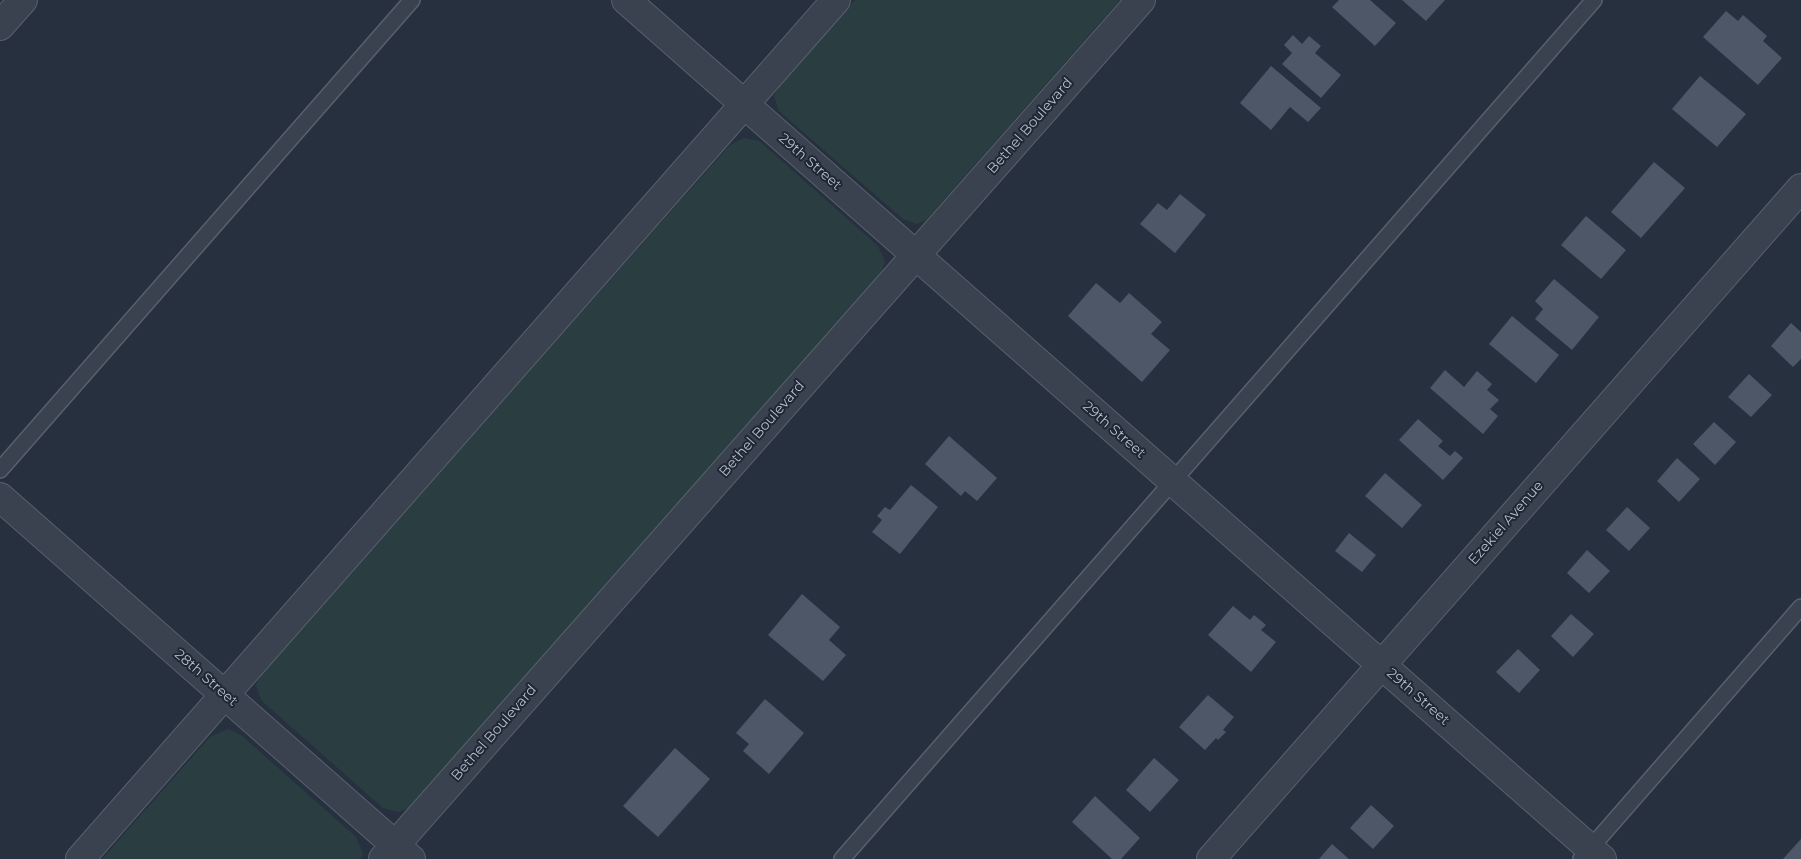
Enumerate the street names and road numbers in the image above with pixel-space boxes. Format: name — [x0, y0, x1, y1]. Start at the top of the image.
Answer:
street label: Bethel Boulevard — [984, 75, 1076, 177]
street label: 29th Street — [775, 130, 845, 194]
street label: Bethel Boulevard — [716, 378, 808, 480]
street label: 29th Street — [1079, 398, 1149, 462]
street label: Ezekiel Avenue — [1465, 478, 1547, 568]
street label: 28th Street — [171, 646, 241, 710]
street label: 29th Street — [1383, 665, 1453, 729]
street label: Bethel Boulevard — [448, 682, 540, 784]

